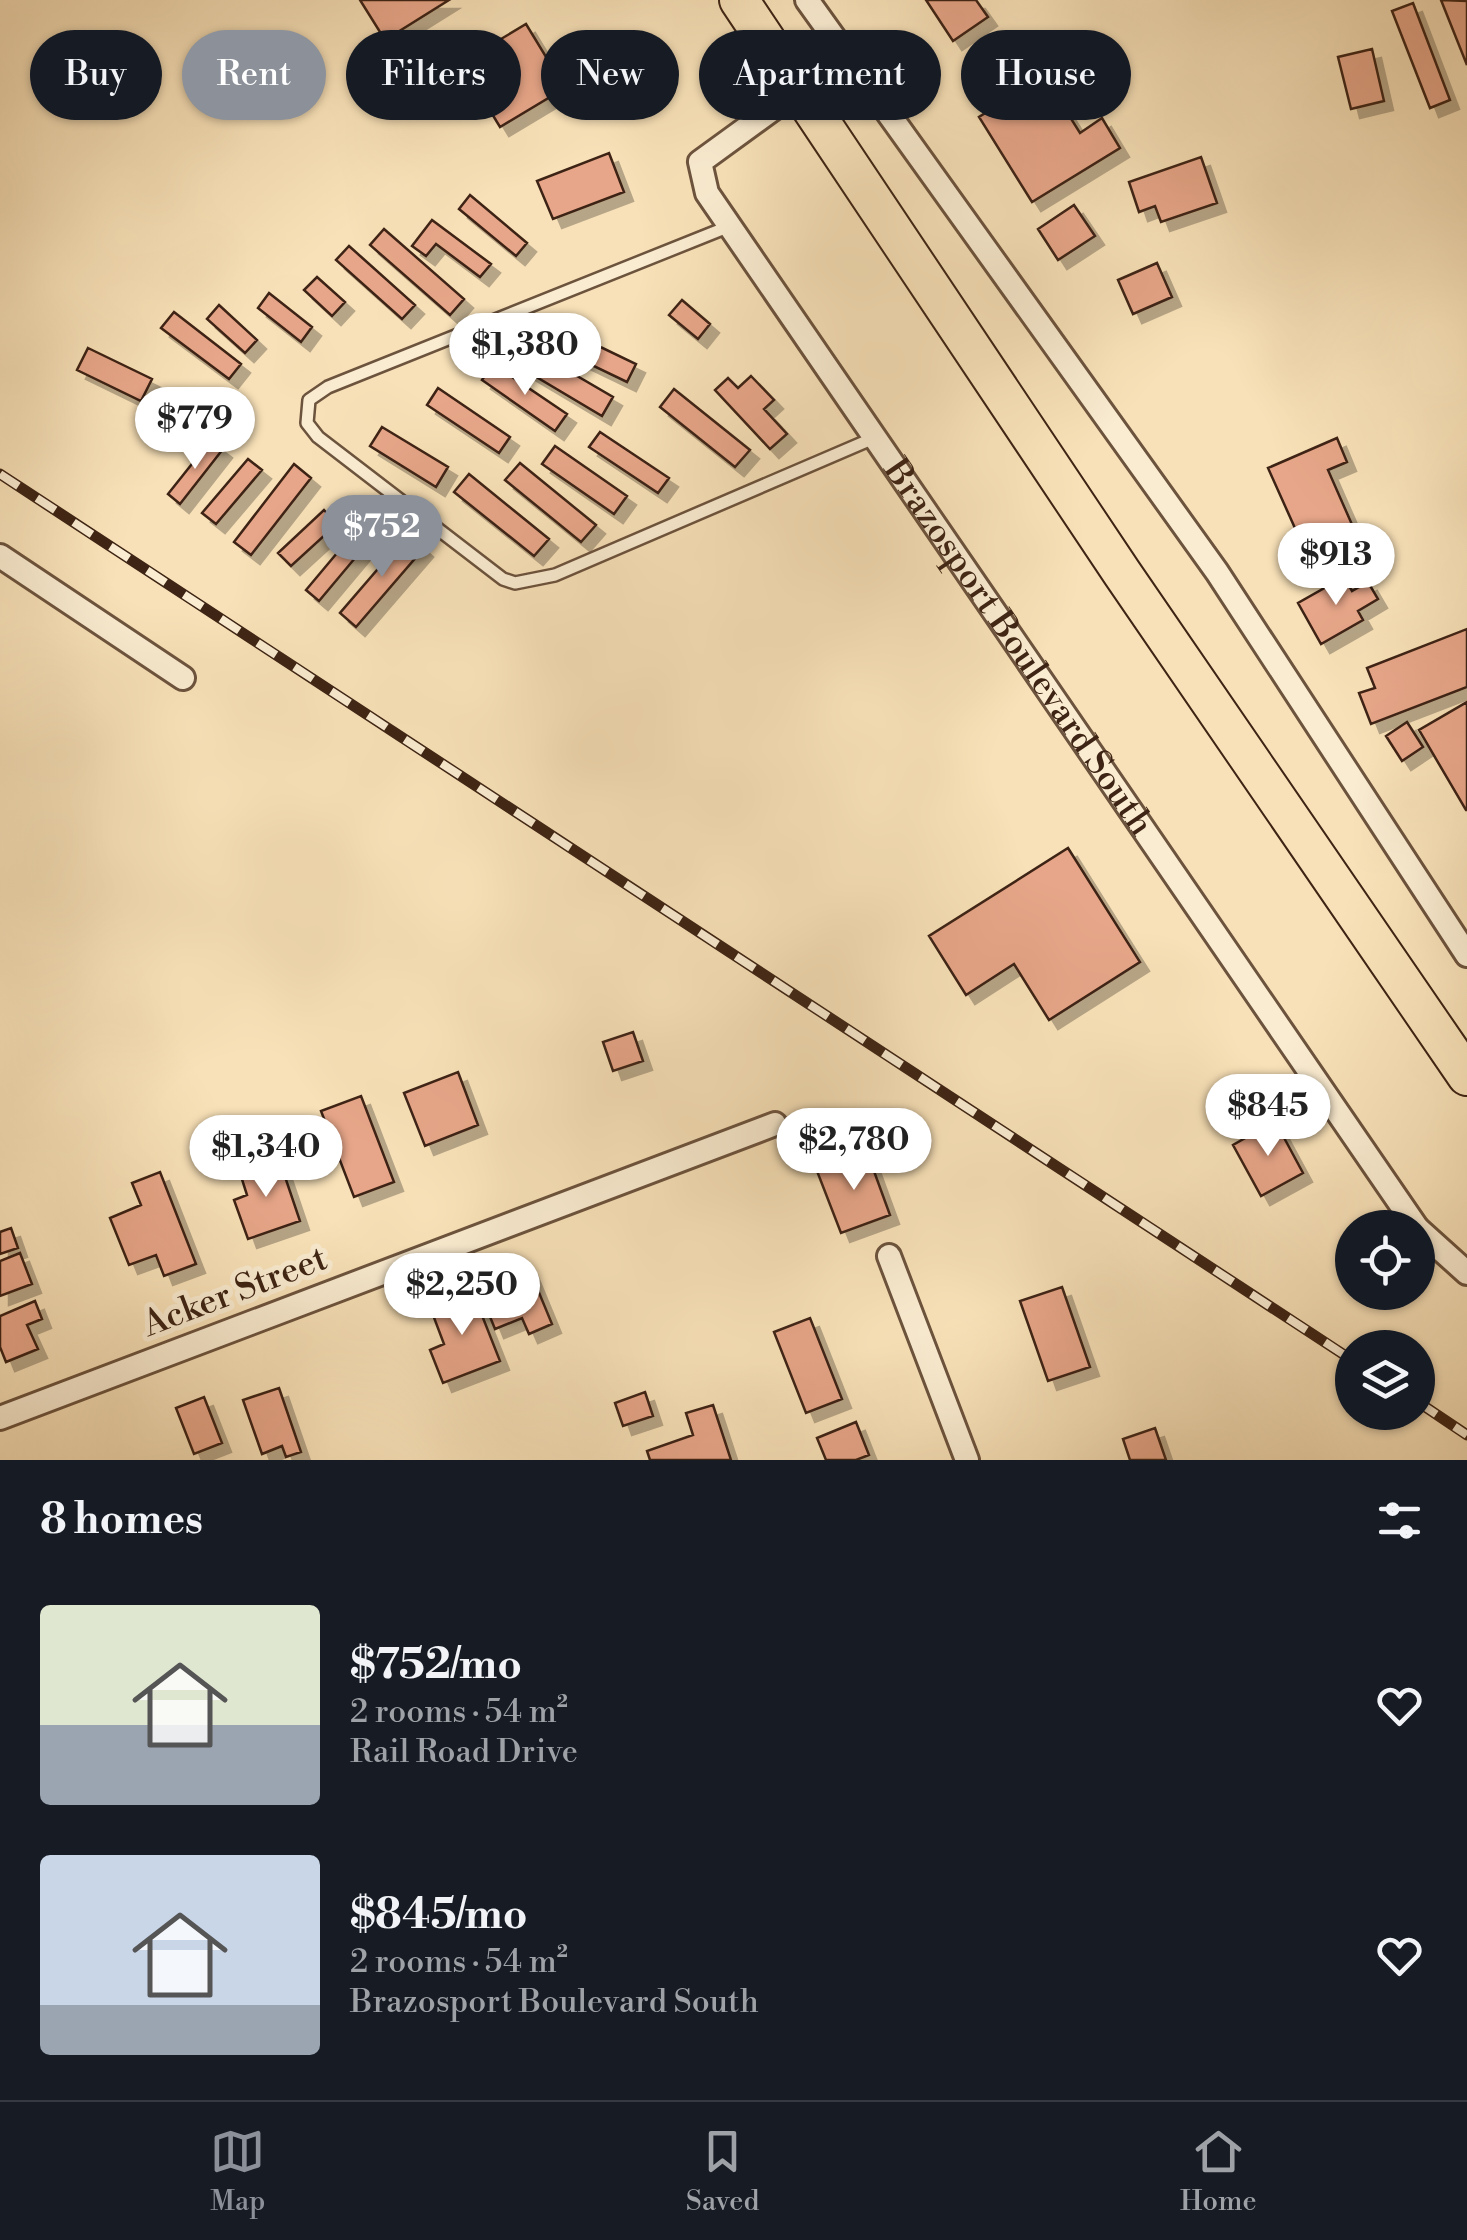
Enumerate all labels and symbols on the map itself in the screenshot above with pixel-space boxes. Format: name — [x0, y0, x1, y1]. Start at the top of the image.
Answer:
pin: $1,380 — [444, 313, 606, 398]
pin: $779 — [136, 387, 254, 472]
street label: Brazosport Boulevard South — [874, 450, 1163, 844]
pin: $752 — [323, 495, 441, 580]
pin: $913 — [1277, 523, 1395, 608]
pin: $845 — [1209, 1074, 1327, 1159]
pin: $2,780 — [773, 1108, 935, 1193]
pin: $1,340 — [185, 1115, 347, 1200]
street label: Acker Street — [136, 1237, 333, 1347]
pin: $2,250 — [381, 1253, 543, 1338]

